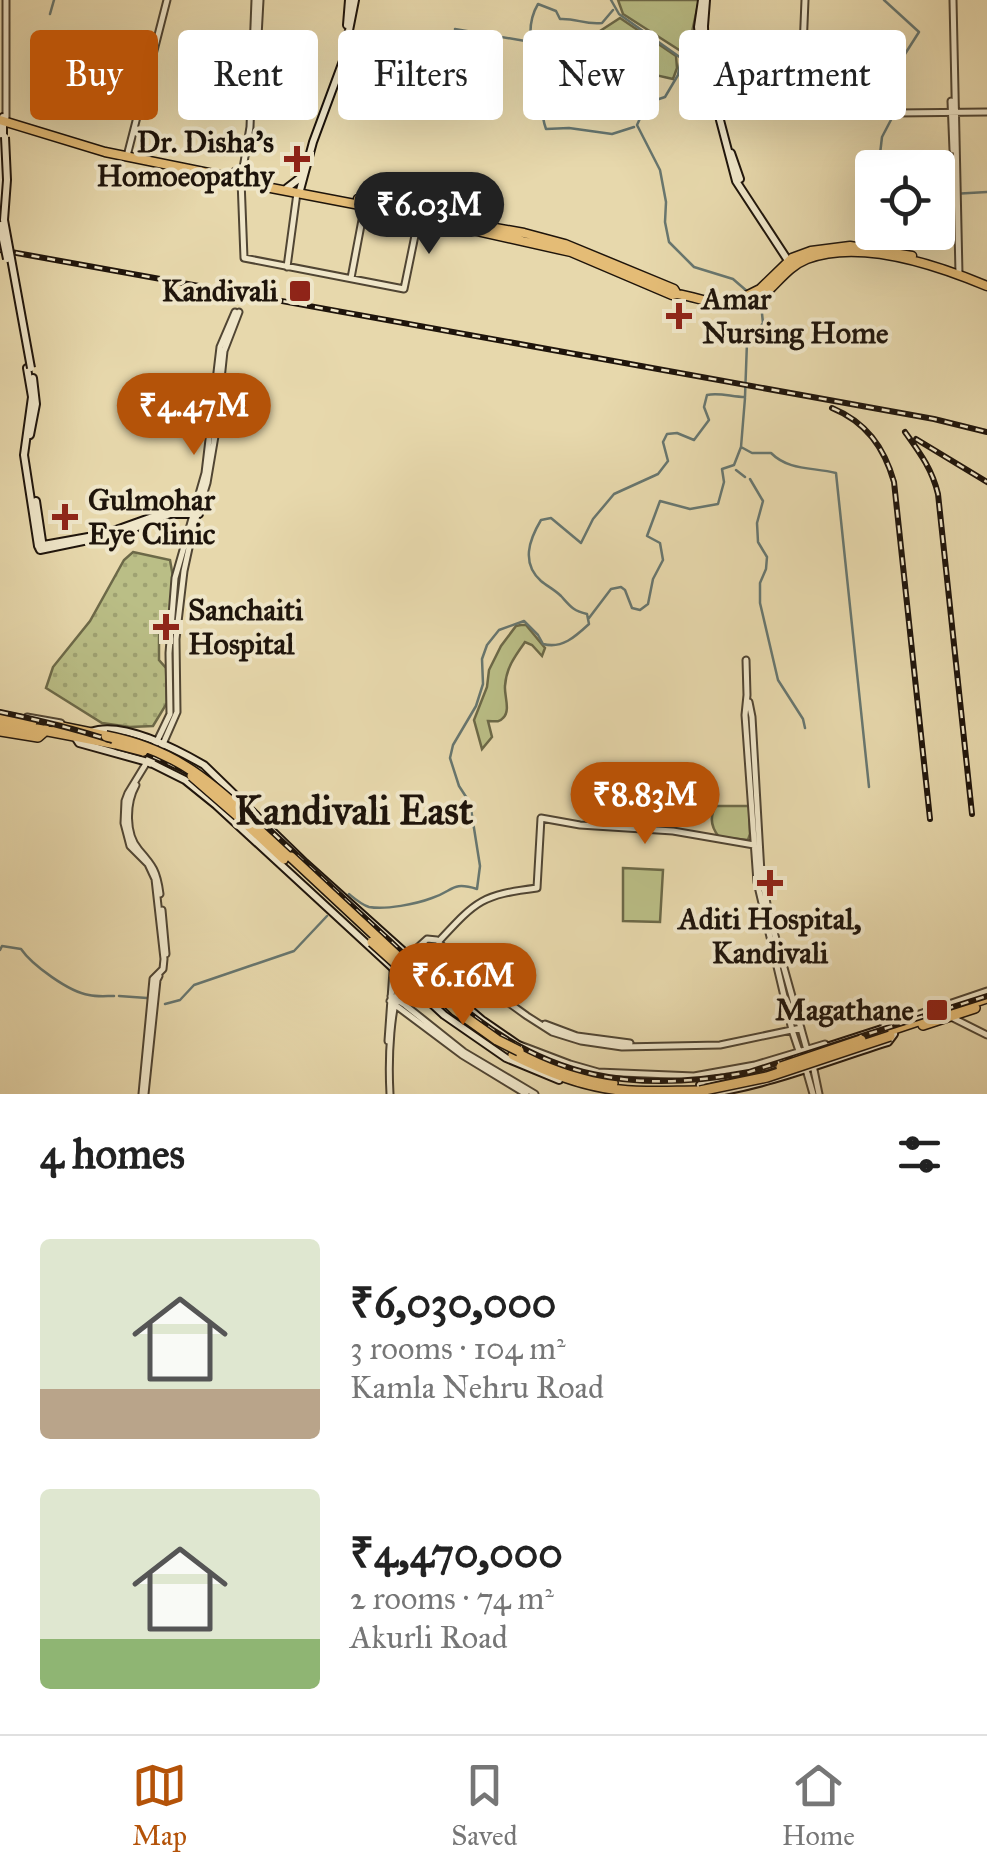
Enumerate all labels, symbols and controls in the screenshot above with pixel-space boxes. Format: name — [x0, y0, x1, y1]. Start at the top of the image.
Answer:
chip: Buy — [30, 30, 158, 120]
chip: Rent — [178, 30, 318, 120]
chip: Filters — [338, 30, 503, 120]
chip: New — [523, 30, 659, 120]
chip: Apartment — [679, 30, 906, 120]
place label: Dr. Disha's Homoeopathy — [96, 124, 275, 194]
marker: Dr. Disha's Homoeopathy — [284, 146, 310, 172]
map controls — [855, 150, 955, 250]
button: locate — [855, 150, 955, 250]
pin: ₹6.03M — [348, 172, 510, 257]
text: ₹6.03M — [376, 185, 482, 224]
place label: Kandivali — [161, 273, 279, 309]
marker: Kandivali — [287, 278, 313, 304]
place label: Amar Nursing Home — [700, 281, 889, 351]
marker: Amar Nursing Home — [666, 303, 692, 329]
pin: ₹4.47M — [113, 373, 275, 458]
text: ₹4.47M — [139, 386, 249, 425]
place label: Gulmohar Eye Clinic — [88, 482, 216, 552]
marker: Gulmohar Eye Clinic — [52, 504, 78, 530]
place label: Sanchaiti Hospital — [188, 592, 304, 662]
marker: Sanchaiti Hospital — [153, 614, 179, 640]
pin: ₹8.83M — [564, 762, 726, 847]
text: ₹8.83M — [593, 775, 697, 814]
district label: Kandivali East — [235, 786, 474, 835]
marker: Aditi Hospital, Kandivali — [757, 870, 783, 896]
place label: Aditi Hospital, Kandivali — [677, 901, 862, 971]
pin: ₹6.16M — [382, 943, 544, 1028]
text: ₹6.16M — [411, 956, 515, 995]
place label: Magathane — [775, 992, 914, 1028]
marker: Magathane — [924, 997, 950, 1023]
icon: filters — [892, 1127, 947, 1182]
text: 4 homes — [40, 1128, 185, 1180]
text: ₹6,030,000 — [350, 1277, 556, 1329]
icon: home — [120, 1279, 240, 1399]
text: 3 rooms · 104 m² — [350, 1329, 566, 1368]
text: Kamla Nehru Road — [350, 1368, 604, 1407]
text: ₹4,470,000 — [350, 1527, 563, 1579]
icon: home — [120, 1529, 240, 1649]
text: 2 rooms · 74 m² — [350, 1579, 554, 1618]
text: Akurli Road — [350, 1618, 508, 1657]
tab: Map — [132, 1758, 187, 1853]
tab: Saved — [451, 1758, 518, 1853]
tab: Home — [782, 1758, 855, 1853]

